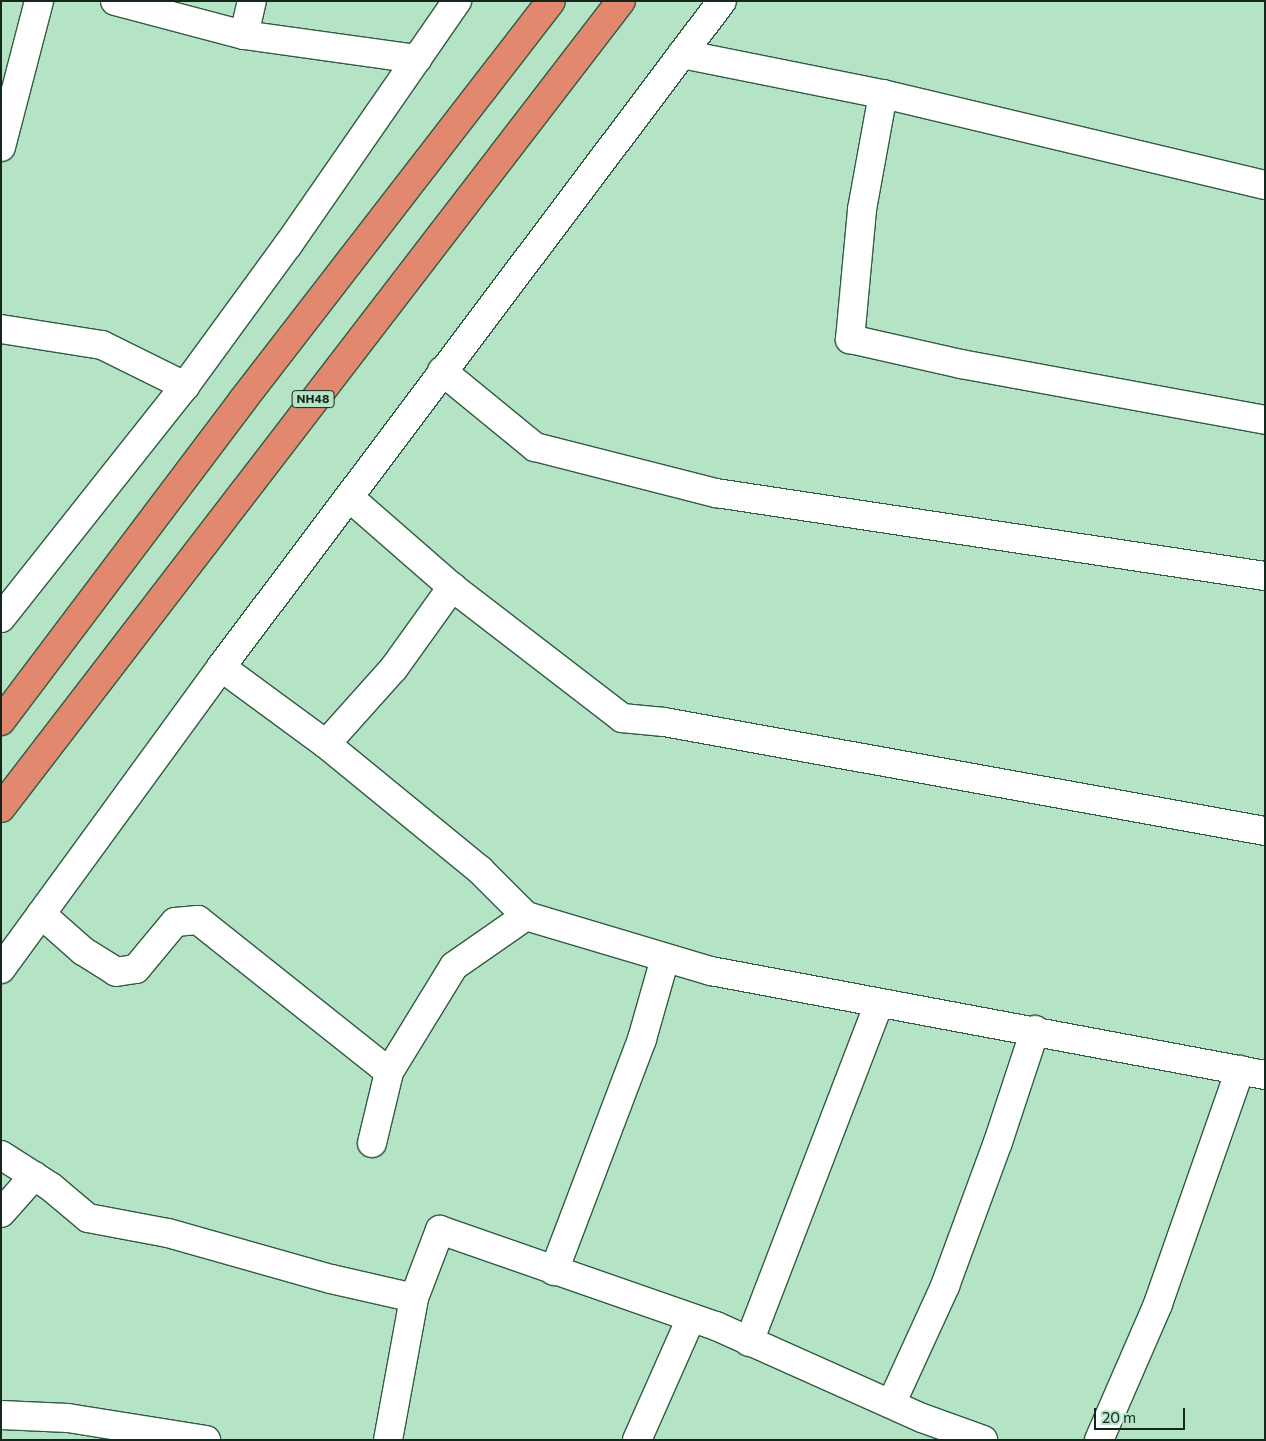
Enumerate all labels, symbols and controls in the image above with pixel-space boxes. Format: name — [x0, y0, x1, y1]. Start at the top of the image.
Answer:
road number: NH48 — [290, 389, 336, 408]
scale bar — [1096, 1398, 1187, 1430]
text: 20 m — [1102, 1408, 1136, 1426]

